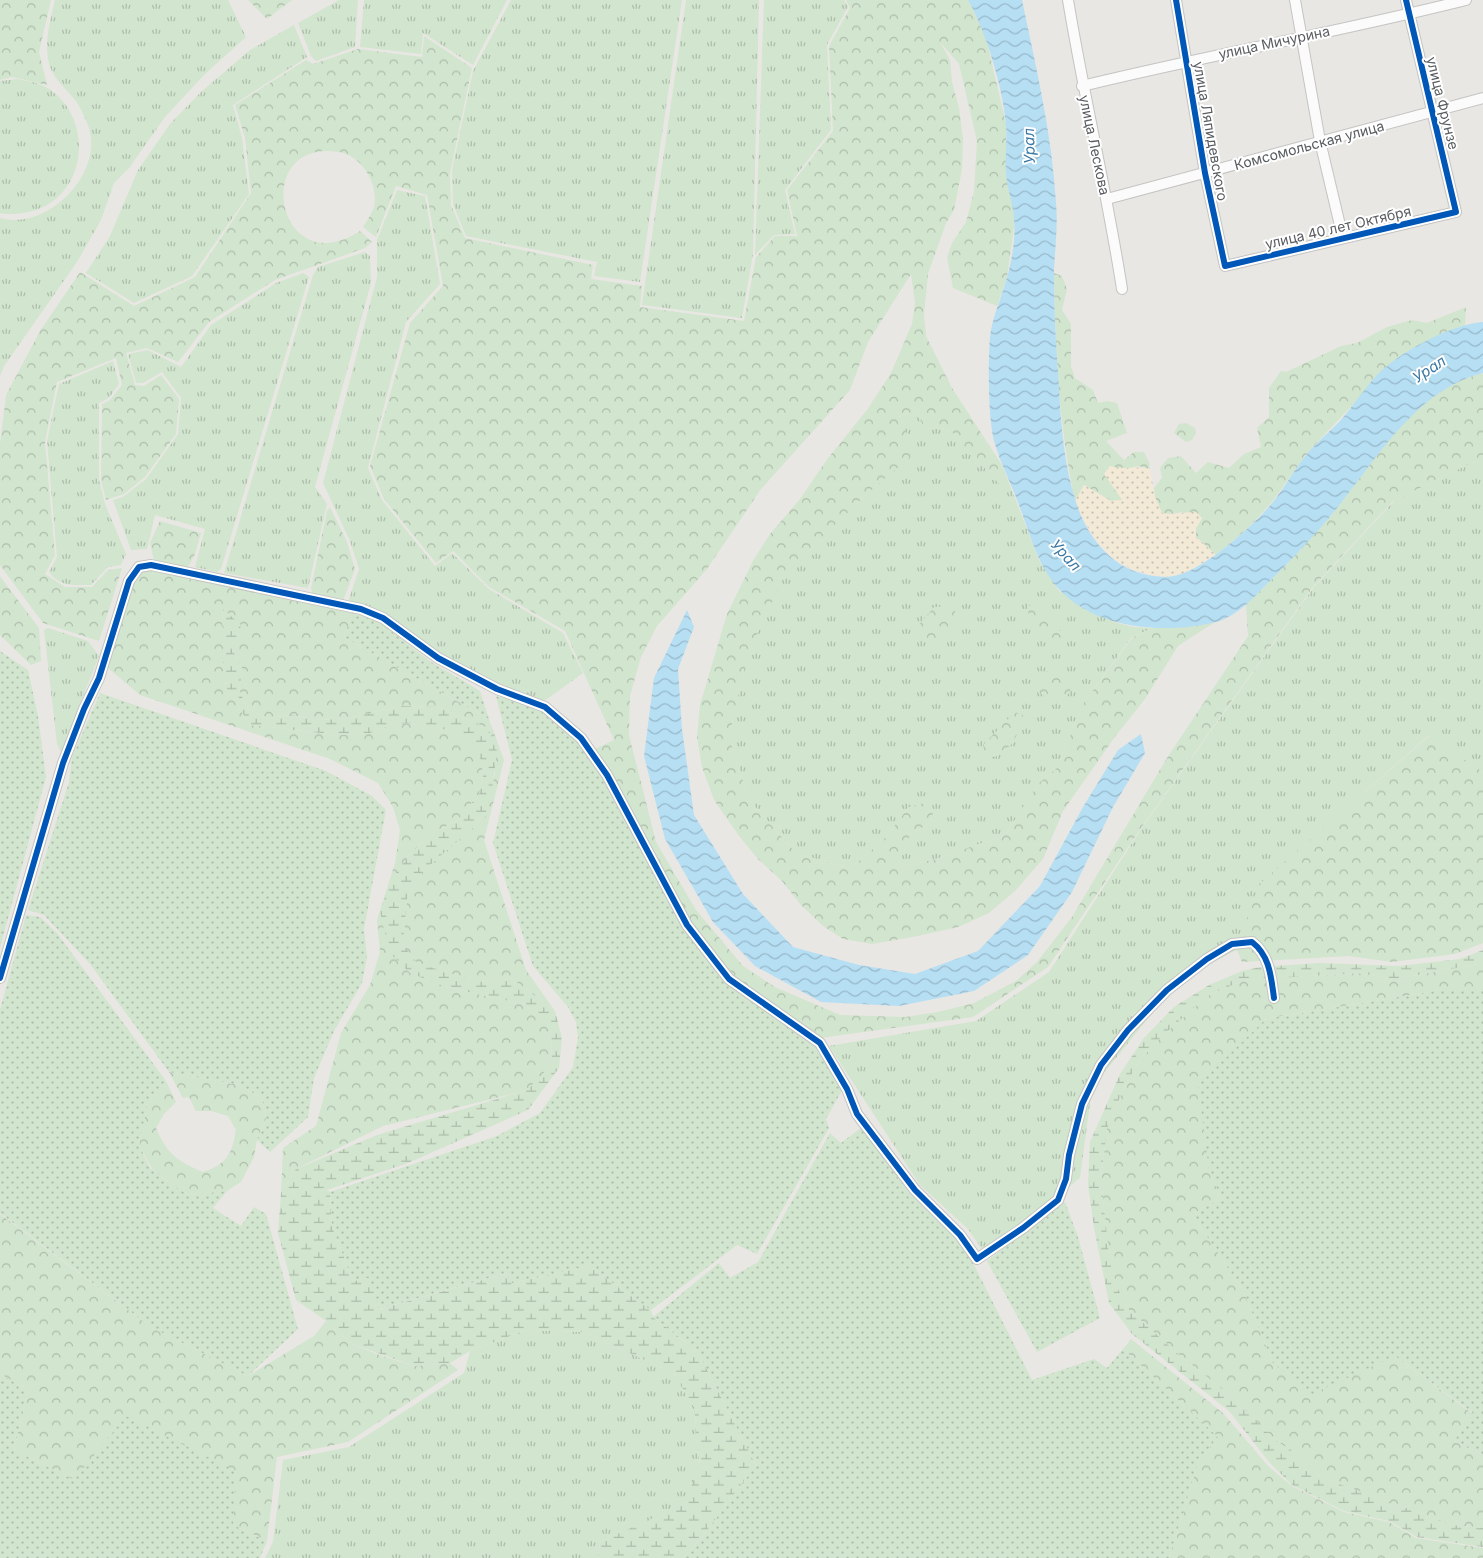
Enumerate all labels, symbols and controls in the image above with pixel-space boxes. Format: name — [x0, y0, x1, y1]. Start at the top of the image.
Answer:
street label: улица Мичурина — [1217, 22, 1331, 62]
street label: улица Фрунзе — [1423, 55, 1463, 151]
street label: улица Ляпидевского — [1190, 60, 1232, 202]
street label: улица Лескова — [1076, 93, 1114, 197]
street label: Комсомольская улица — [1232, 117, 1386, 173]
water label: Урал — [1019, 127, 1039, 164]
street label: улица 40 лет Октября — [1263, 202, 1413, 252]
water label: Урал — [1409, 351, 1450, 387]
water label: Урал — [1047, 535, 1085, 575]

